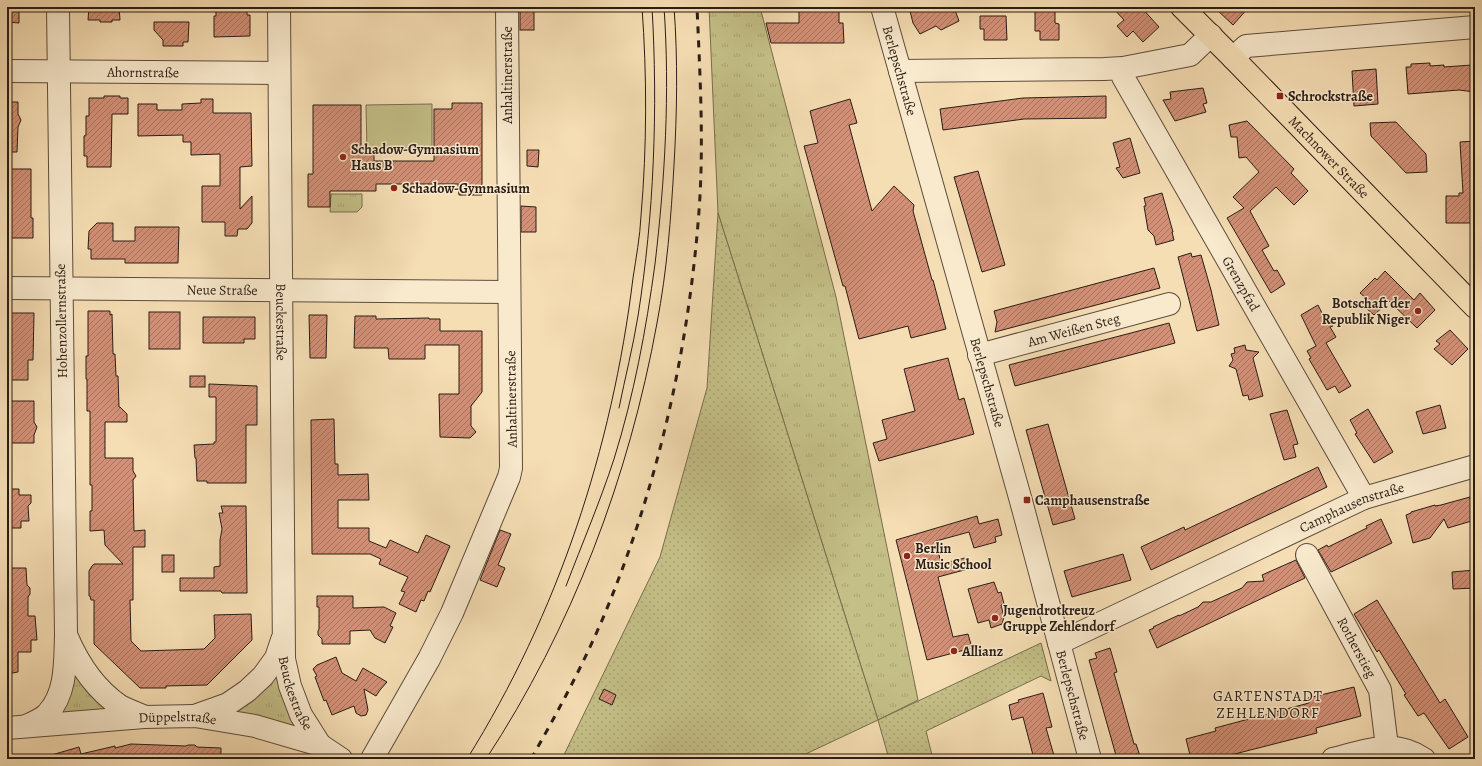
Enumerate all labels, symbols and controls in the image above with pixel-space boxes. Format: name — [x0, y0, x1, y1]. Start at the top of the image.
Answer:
street label: Berlepschstraße — [878, 24, 921, 118]
street label: Anhaltinerstraße — [498, 26, 517, 125]
street label: Ahornstraße — [106, 63, 179, 82]
place label: Schrockstraße — [1288, 87, 1374, 106]
marker: Schrockstraße — [1275, 91, 1285, 101]
street label: Machnower Straße — [1284, 112, 1373, 203]
place label: Schadow-Gymnasium Haus B — [351, 140, 479, 175]
marker: Schadow-Gymnasium Haus B — [338, 152, 348, 162]
place label: Schadow-Gymnasium — [402, 179, 530, 198]
marker: Schadow-Gymnasium — [389, 183, 399, 193]
street label: Grenzpfad — [1217, 253, 1264, 315]
street label: Hohenzollernstraße — [51, 263, 72, 379]
street label: Neue Straße — [186, 280, 258, 300]
street label: Beuckestraße — [271, 283, 291, 361]
place label: Botschaft der Republik Niger — [1322, 294, 1410, 329]
marker: Botschaft der Republik Niger — [1413, 306, 1423, 316]
street label: Am Weißen Steg — [1025, 309, 1122, 352]
street label: Berlepschstraße — [965, 335, 1009, 430]
street label: Anhaltinerstraße — [501, 350, 522, 449]
street label: Camphausenstraße — [1296, 478, 1407, 537]
place label: Camphausenstraße — [1035, 491, 1150, 510]
marker: Camphausenstraße — [1022, 495, 1032, 505]
place label: Berlin Music School — [915, 539, 992, 574]
marker: Berlin Music School — [902, 551, 912, 561]
place label: Jugendrotkreuz Gruppe Zehlendorf — [1003, 601, 1117, 636]
marker: Jugendrotkreuz Gruppe Zehlendorf — [990, 613, 1000, 623]
street label: Rotherstieg — [1332, 614, 1381, 681]
place label: Allianz — [961, 642, 1004, 661]
marker: Allianz — [949, 646, 959, 656]
street label: Berlepschstraße — [1051, 648, 1094, 742]
street label: Beuckestraße — [274, 654, 317, 734]
district label: GARTENSTADT ZEHLENDORF — [1213, 686, 1323, 723]
street label: Düppelstraße — [138, 707, 218, 729]

